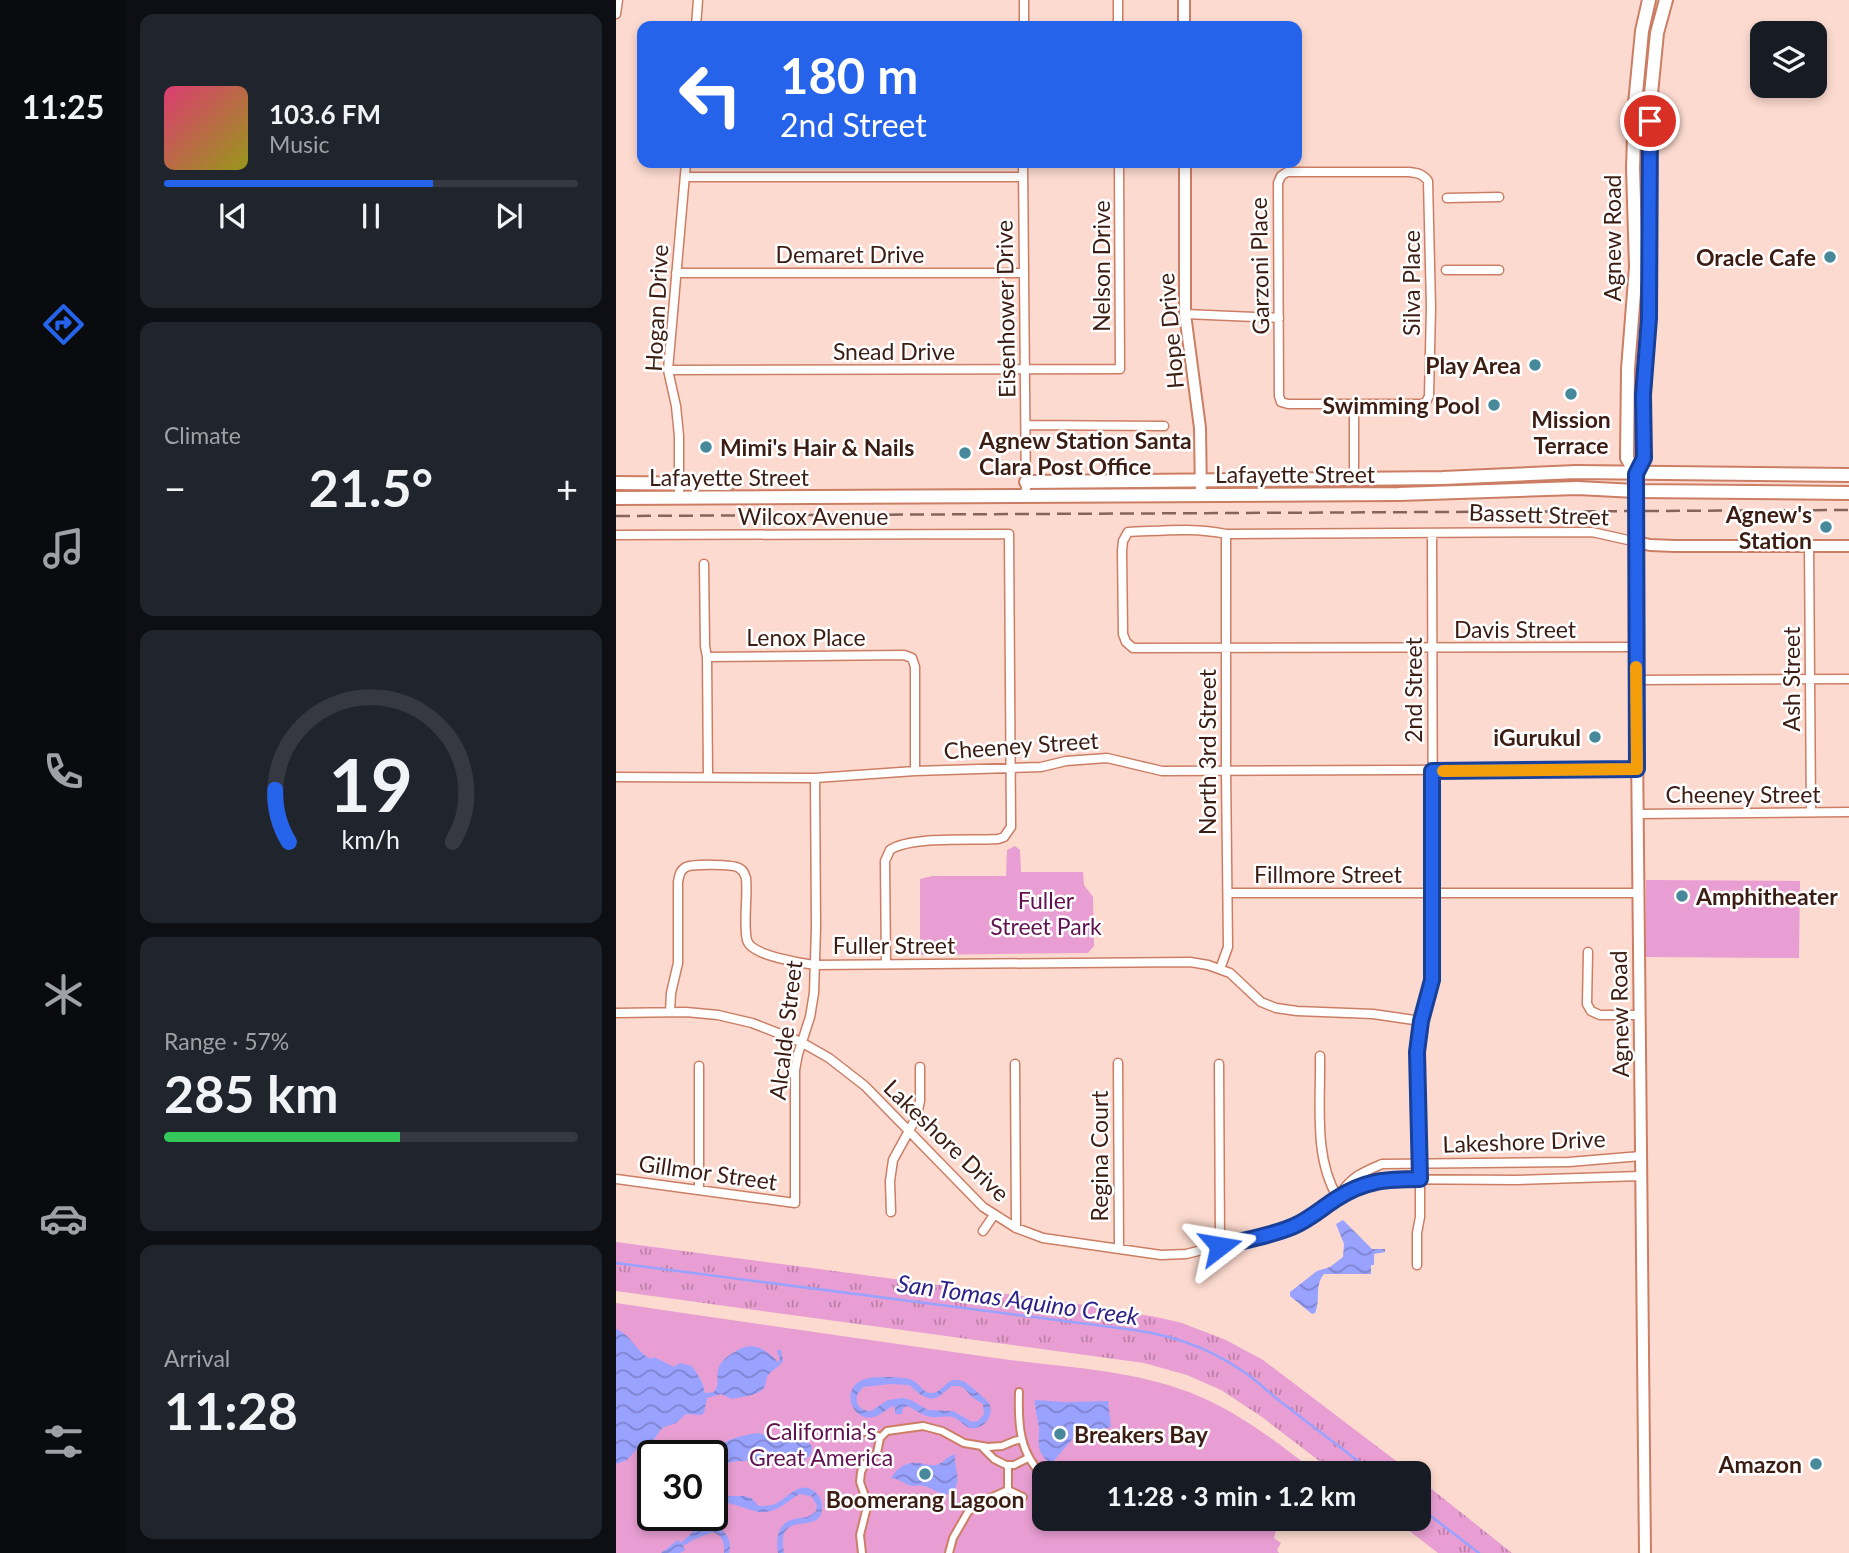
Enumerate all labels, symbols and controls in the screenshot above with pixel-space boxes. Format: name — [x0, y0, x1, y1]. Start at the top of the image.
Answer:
map controls — [1750, 21, 1827, 98]
button: layers — [1750, 21, 1827, 98]
text: 180 m — [780, 46, 918, 104]
icon: left — [665, 49, 756, 140]
text: 11:25 — [22, 87, 104, 126]
pin — [1620, 91, 1680, 151]
text: 103.6 FM — [269, 98, 381, 130]
icon: arrive — [1631, 102, 1669, 140]
text: 2nd Street — [780, 105, 927, 144]
text: Music — [269, 130, 329, 158]
street label: Agnew Road — [1598, 175, 1626, 301]
icon: previous — [214, 197, 252, 235]
icon: pause — [352, 197, 390, 235]
icon: next — [490, 197, 528, 235]
street label: Garzoni Place — [1244, 197, 1274, 335]
street label: Nelson Drive — [1087, 200, 1115, 332]
street label: Eisenhower Drive — [989, 220, 1021, 398]
street label: Silva Place — [1397, 230, 1425, 336]
street label: Demaret Drive — [776, 240, 924, 268]
place label: Oracle Cafe — [1696, 243, 1816, 271]
street label: Hogan Drive — [639, 244, 673, 372]
marker: Oracle Cafe — [1822, 249, 1838, 265]
street label: Hope Drive — [1151, 272, 1189, 390]
icon: directions — [39, 300, 88, 349]
street label: Snead Drive — [833, 337, 955, 365]
place label: Play Area — [1425, 351, 1521, 379]
marker: Play Area — [1527, 357, 1543, 373]
marker: Mission Terrace — [1563, 386, 1579, 402]
place label: Swimming Pool — [1323, 391, 1480, 419]
marker: Swimming Pool — [1486, 397, 1502, 413]
place label: Mission Terrace — [1531, 405, 1611, 459]
text: Climate — [164, 421, 241, 449]
place label: Agnew Station Santa Clara Post Office — [978, 426, 1192, 480]
place label: Mimi's Hair & Nails — [720, 433, 914, 461]
marker: Mimi's Hair & Nails — [698, 439, 714, 455]
marker: Agnew Station Santa Clara Post Office — [957, 445, 973, 461]
text: 21.5° — [309, 456, 433, 518]
street label: Lafayette Street — [1215, 460, 1376, 488]
street label: Lafayette Street — [649, 463, 810, 491]
text: − — [164, 465, 186, 511]
text: + — [556, 465, 578, 511]
street label: Bassett Street — [1468, 498, 1610, 530]
place label: Agnew's Station — [1725, 500, 1812, 554]
street label: Wilcox Avenue — [738, 502, 888, 530]
marker: Agnew's Station — [1818, 519, 1834, 535]
icon: music — [39, 524, 88, 573]
street label: Davis Street — [1454, 615, 1577, 643]
street label: Lenox Place — [746, 623, 866, 651]
street label: Ash Street — [1777, 626, 1805, 731]
street label: 2nd Street — [1399, 636, 1427, 743]
street label: North 3rd Street — [1193, 668, 1221, 835]
place label: iGurukul — [1493, 723, 1581, 751]
street label: Cheeney Street — [943, 726, 1100, 764]
marker: iGurukul — [1587, 729, 1603, 745]
text: 19 — [329, 741, 413, 829]
icon: phone — [39, 747, 88, 796]
street label: Cheeney Street — [1666, 780, 1821, 808]
text: km/h — [342, 824, 400, 854]
street label: Fillmore Street — [1254, 860, 1403, 888]
place label: Amphitheater — [1695, 882, 1838, 910]
park label: Fuller Street Park — [990, 886, 1102, 940]
marker: Amphitheater — [1674, 888, 1690, 904]
street label: Fuller Street — [833, 931, 956, 959]
street label: Agnew Road — [1604, 950, 1634, 1078]
street label: Alcalde Street — [763, 958, 808, 1101]
icon: climate — [39, 970, 88, 1019]
text: Range · 57% — [164, 1027, 289, 1055]
text: 285 km — [164, 1062, 338, 1124]
street label: Lakeshore Drive — [879, 1073, 1015, 1207]
street label: Regina Court — [1085, 1090, 1113, 1222]
street label: Lakeshore Drive — [1442, 1124, 1606, 1158]
street label: Gillmor Street — [637, 1148, 780, 1196]
icon: car — [39, 1194, 88, 1243]
position arrow — [1183, 1209, 1257, 1283]
water label: San Tomas Aquino Creek — [895, 1268, 1141, 1330]
text: Arrival — [164, 1344, 230, 1372]
text: 11:28 — [164, 1379, 298, 1441]
icon: filters — [39, 1417, 88, 1466]
park label: California's Great America — [749, 1417, 893, 1471]
place label: Breakers Bay — [1074, 1420, 1209, 1448]
marker: Breakers Bay — [1052, 1426, 1068, 1442]
speed limit sign: 30 — [637, 1440, 728, 1531]
place label: Amazon — [1718, 1450, 1802, 1478]
marker: Amazon — [1808, 1456, 1824, 1472]
marker: Boomerang Lagoon — [917, 1466, 933, 1482]
text: 11:28 · 3 min · 1.2 km — [1107, 1480, 1356, 1512]
place label: Boomerang Lagoon — [826, 1485, 1024, 1513]

